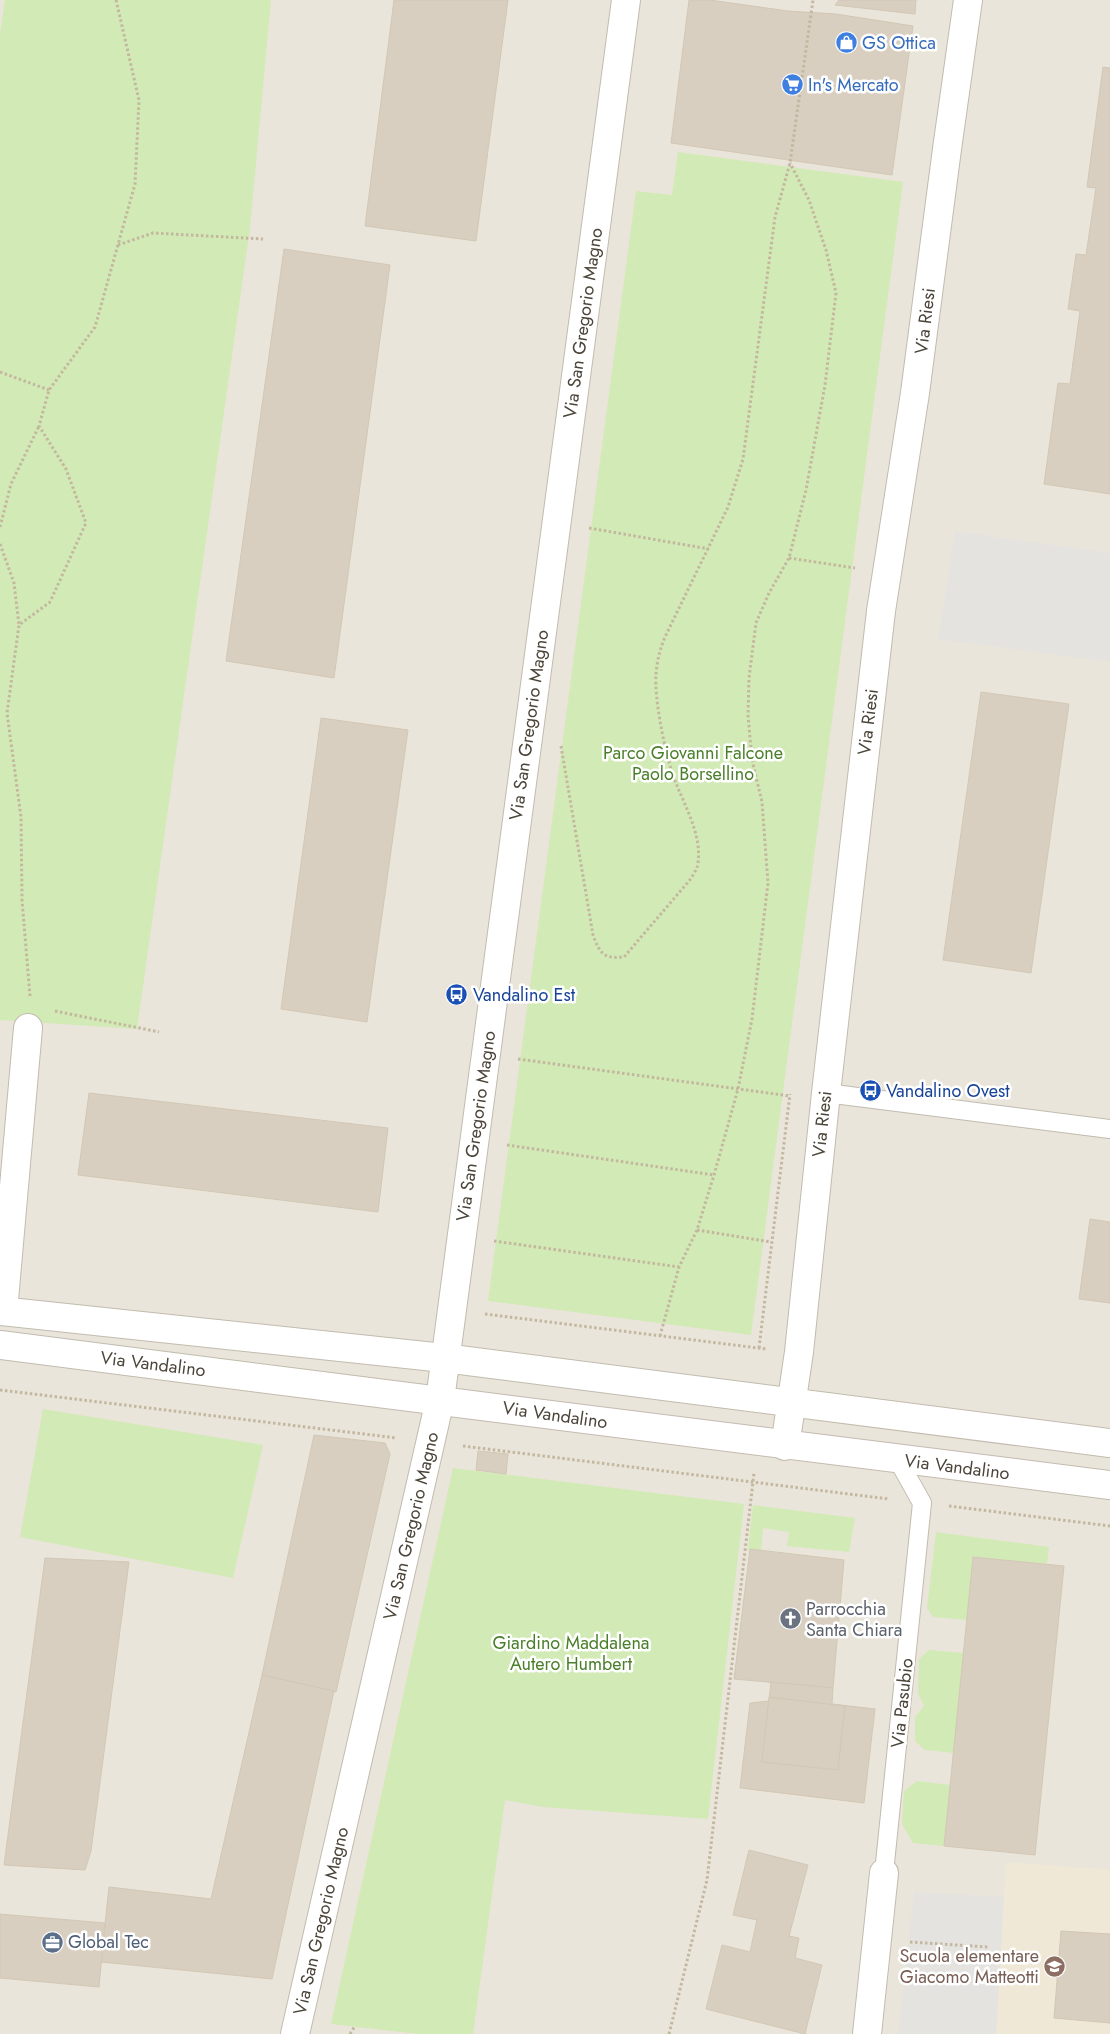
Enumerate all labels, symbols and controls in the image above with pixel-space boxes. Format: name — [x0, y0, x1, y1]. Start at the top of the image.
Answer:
place label: GS Ottica — [862, 30, 936, 56]
shop icon: GS Ottica — [834, 31, 858, 55]
place label: In's Mercato — [808, 72, 899, 98]
supermarket icon: In's Mercato — [780, 73, 804, 97]
street label: Via San Gregorio Magno — [557, 226, 609, 420]
street label: Via Riesi — [908, 286, 942, 356]
street label: Via San Gregorio Magno — [503, 628, 555, 822]
street label: Via Riesi — [851, 687, 885, 757]
park label: Parco Giovanni Falcone Paolo Borsellino — [603, 740, 783, 787]
place label: Vandalino Est — [473, 982, 576, 1008]
bus stop icon: Vandalino Est — [445, 983, 469, 1007]
street label: Via San Gregorio Magno — [450, 1029, 502, 1223]
place label: Vandalino Ovest — [886, 1078, 1010, 1104]
bus stop icon: Vandalino Ovest — [858, 1079, 882, 1103]
street label: Via Riesi — [806, 1090, 838, 1158]
street label: Via Vandalino — [99, 1345, 207, 1383]
street label: Via Vandalino — [501, 1395, 609, 1435]
street label: Via San Gregorio Magno — [377, 1429, 445, 1622]
street label: Via Vandalino — [903, 1448, 1011, 1486]
place label: Parrocchia Santa Chiara — [806, 1596, 902, 1643]
church icon: Parrocchia Santa Chiara — [778, 1607, 802, 1631]
park label: Giardino Maddalena Autero Humbert — [492, 1630, 650, 1677]
street label: Via Pasubio — [884, 1657, 920, 1749]
street label: Via San Gregorio Magno — [287, 1824, 355, 2017]
place label: Global Tec — [68, 1929, 149, 1955]
office icon: Global Tec — [40, 1930, 64, 1954]
place label: Scuola elementare Giacomo Matteotti — [899, 1943, 1039, 1990]
school or university icon: Scuola elementare Giacomo Matteotti — [1043, 1954, 1067, 1978]

